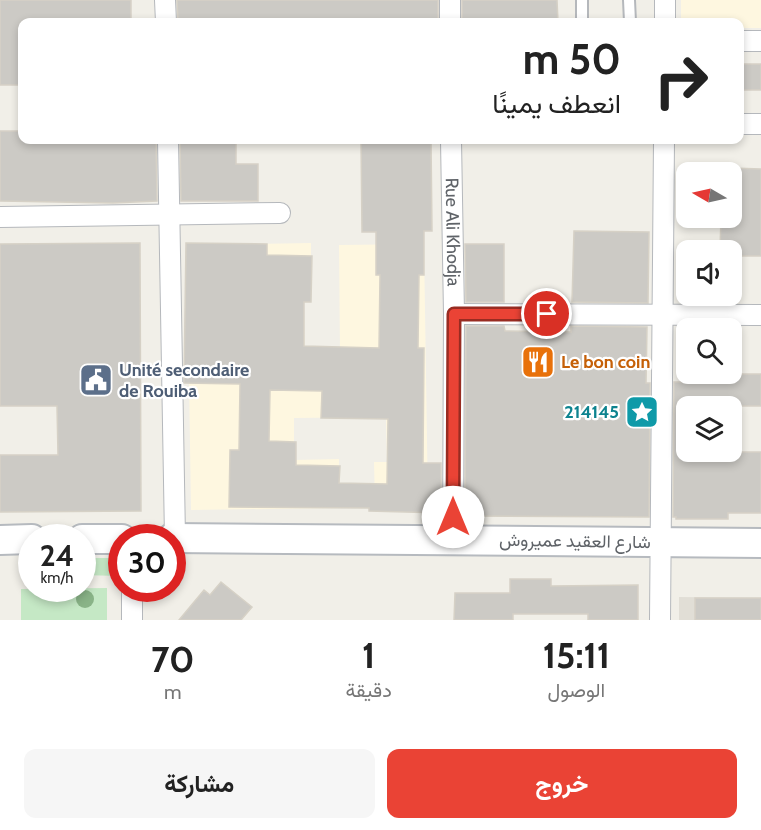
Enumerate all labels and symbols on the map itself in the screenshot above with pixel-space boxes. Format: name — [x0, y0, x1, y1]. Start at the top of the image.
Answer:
north arrow — [676, 162, 742, 228]
street label: Rue Ali Khodja — [441, 177, 465, 287]
pin — [521, 288, 572, 339]
restaurant icon: Le bon coin — [520, 344, 556, 380]
place label: Le bon coin — [561, 351, 650, 373]
place label: Unité secondaire de Rouiba — [119, 359, 249, 402]
public building icon: Unité secondaire de Rouiba — [78, 362, 114, 398]
place icon: 214145 — [624, 394, 660, 430]
place label: 214145 — [564, 401, 619, 423]
position arrow — [421, 485, 485, 549]
speed limit sign: 30 — [108, 524, 186, 602]
street label: شارع العقيد عميروش — [499, 529, 651, 554]

